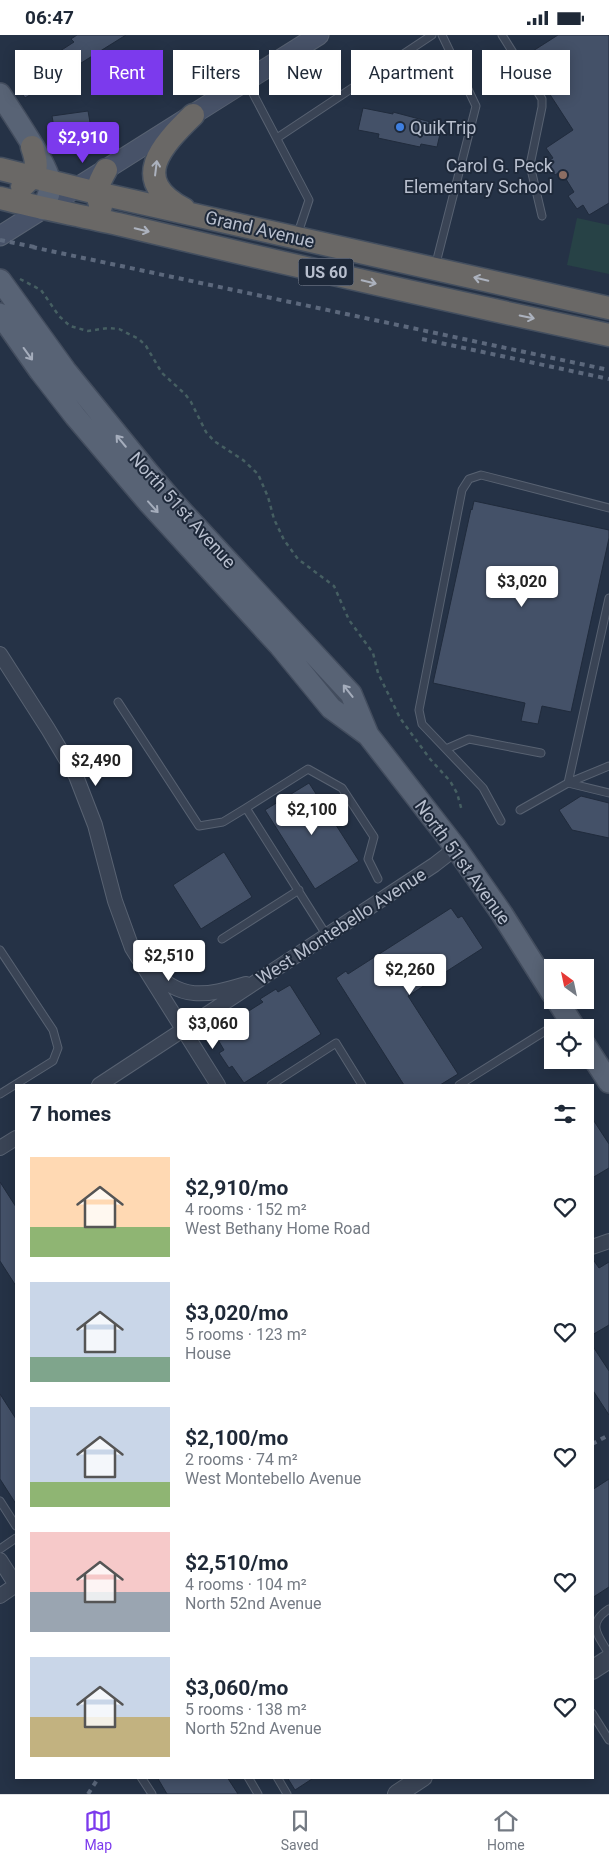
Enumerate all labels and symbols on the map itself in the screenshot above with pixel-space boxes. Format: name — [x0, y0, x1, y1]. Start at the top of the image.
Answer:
place label: QuikTrip — [410, 117, 476, 138]
pin: $2,910 — [42, 121, 124, 164]
marker: QuikTrip — [394, 121, 406, 133]
place label: Carol G. Peck Elementary School — [404, 155, 554, 197]
one-way arrow — [151, 160, 161, 176]
marker: Carol G. Peck Elementary School — [557, 169, 569, 181]
street label: Grand Avenue — [203, 206, 317, 252]
one-way arrow — [134, 226, 150, 235]
road number: US 60 — [298, 258, 354, 285]
one-way arrow — [474, 274, 490, 283]
one-way arrow — [360, 278, 376, 287]
one-way arrow — [519, 313, 535, 323]
one-way arrow — [23, 347, 33, 361]
one-way arrow — [116, 434, 127, 447]
street label: North 51st Avenue — [125, 448, 241, 572]
one-way arrow — [147, 500, 158, 513]
pin: $3,020 — [481, 565, 563, 608]
one-way arrow — [342, 685, 353, 698]
pin: $2,490 — [55, 745, 137, 787]
pin: $2,100 — [271, 793, 353, 836]
street label: North 51st Avenue — [411, 796, 515, 928]
street label: West Montebello Avenue — [252, 863, 430, 989]
pin: $2,510 — [128, 939, 210, 982]
pin: $2,260 — [369, 953, 451, 996]
north arrow — [544, 959, 594, 1009]
pin: $3,060 — [172, 1007, 254, 1050]

